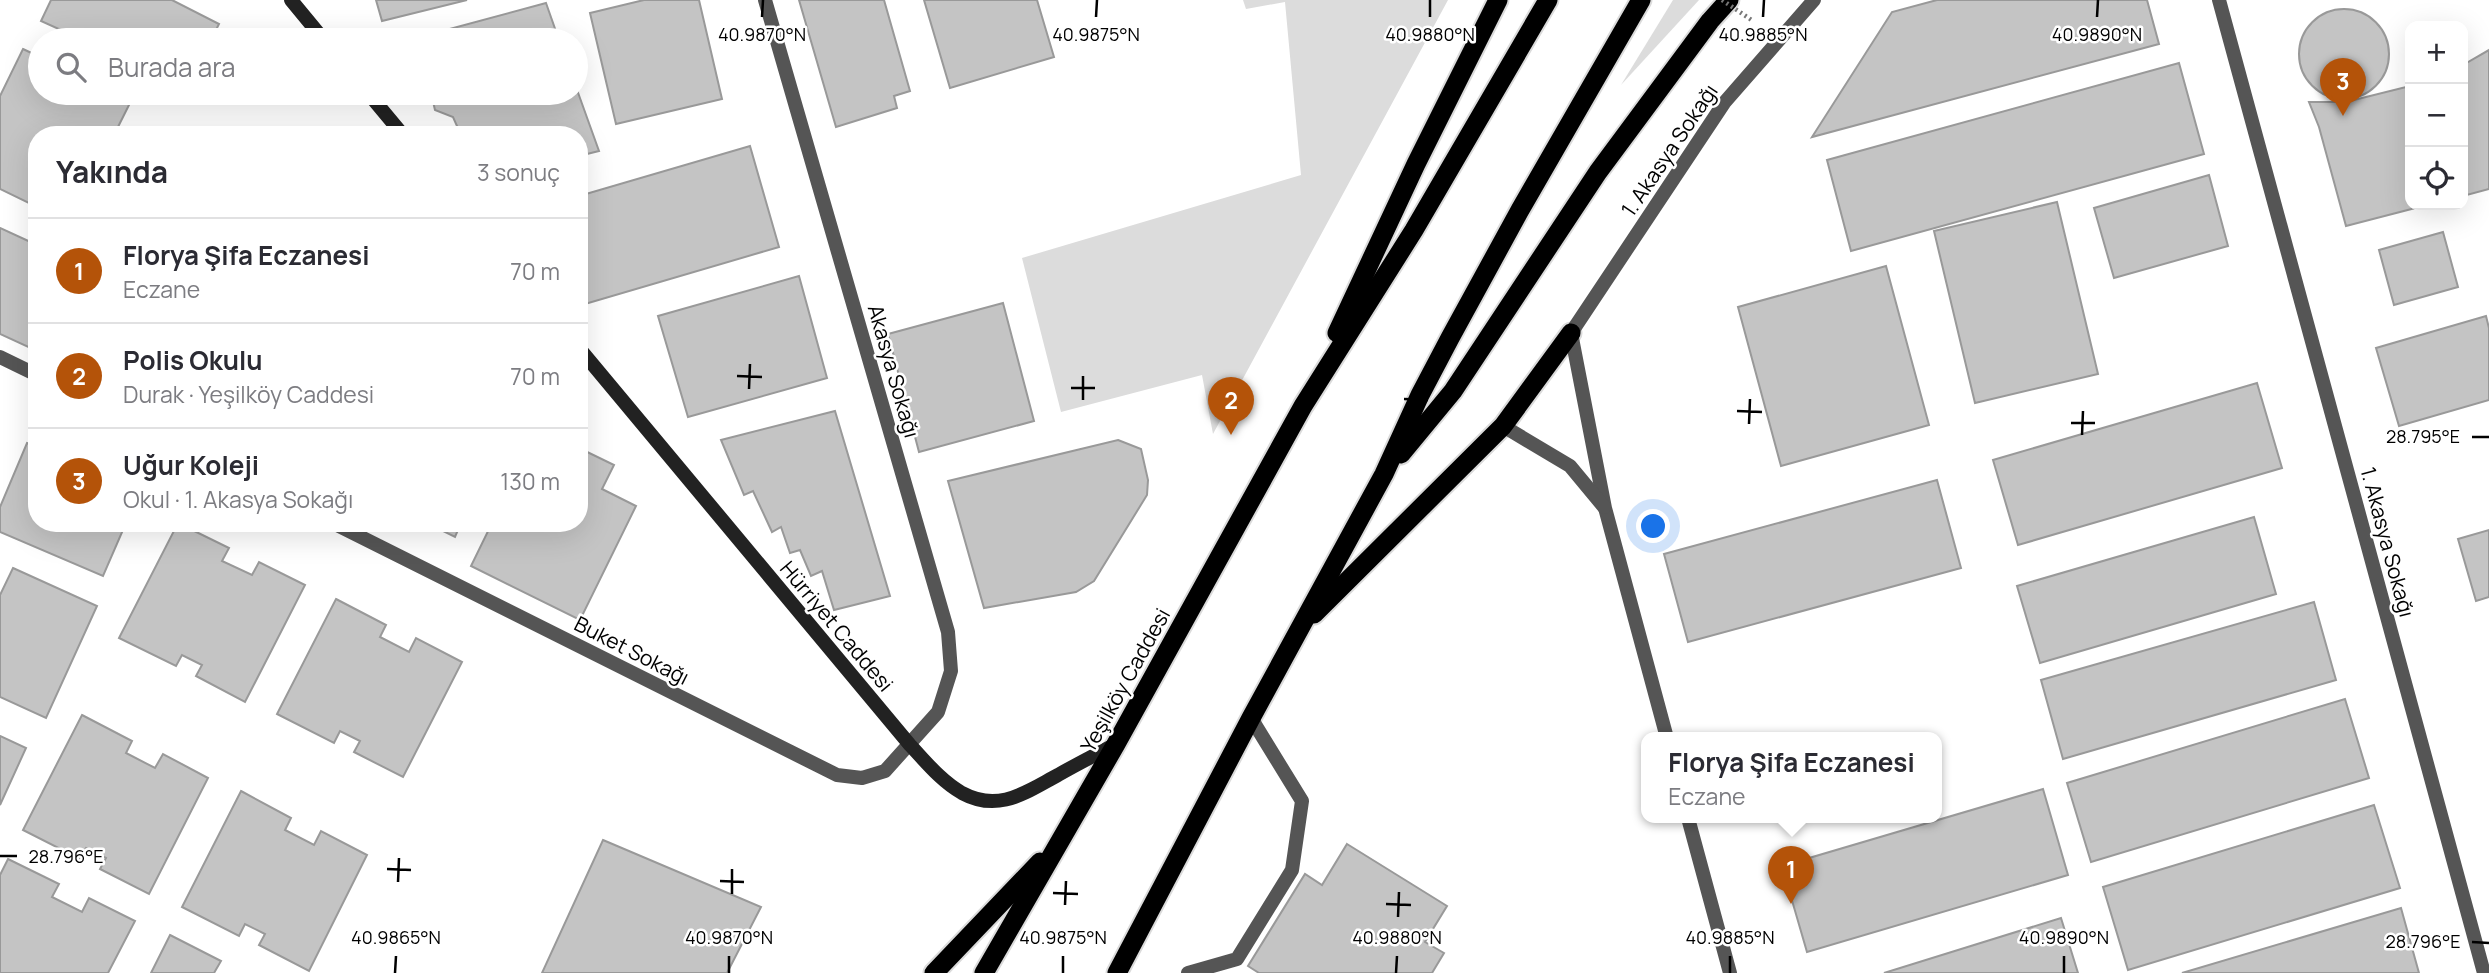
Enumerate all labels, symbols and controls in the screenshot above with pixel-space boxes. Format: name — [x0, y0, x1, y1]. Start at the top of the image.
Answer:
map controls — [2405, 21, 2468, 210]
button: + — [2405, 21, 2468, 84]
text: 40.9870°N — [718, 22, 806, 46]
text: 40.9875°N — [1052, 22, 1140, 46]
text: 40.9880°N — [1385, 22, 1475, 46]
text: 40.9885°N — [1718, 22, 1808, 46]
text: 40.9890°N — [2052, 22, 2142, 46]
search box — [28, 28, 588, 105]
icon: search — [52, 48, 90, 86]
text: Burada ara — [108, 49, 235, 85]
pin: 3 — [2320, 58, 2366, 116]
street label: 1. Akasya Sokağı — [1614, 78, 1724, 222]
button: − — [2405, 84, 2468, 147]
button: locate — [2405, 147, 2468, 210]
text: Yakında — [56, 151, 168, 192]
text: 3 sonuç — [477, 156, 560, 188]
text: Florya Şifa Eczanesi — [123, 237, 369, 273]
text: 1 — [74, 255, 84, 287]
text: 70 m — [510, 255, 560, 287]
text: Eczane — [123, 273, 200, 305]
street label: Akasya Sokağı — [862, 301, 926, 441]
text: Polis Okulu — [123, 342, 263, 378]
text: 2 — [72, 360, 86, 392]
text: 70 m — [510, 360, 560, 392]
pin: 2 — [1208, 377, 1254, 435]
text: Durak · Yeşilköy Caddesi — [123, 378, 374, 410]
text: 28.795°E — [2386, 424, 2460, 448]
text: Uğur Koleji — [123, 447, 259, 483]
street label: 1. Akasya Sokağı — [2355, 464, 2421, 620]
text: 3 — [72, 465, 86, 497]
text: 130 m — [500, 465, 560, 497]
text: Okul · 1. Akasya Sokağı — [123, 483, 353, 515]
your location — [1636, 509, 1670, 543]
street label: Hürriyet Caddesi — [774, 555, 900, 697]
street label: Yeşilköy Caddesi — [1074, 603, 1176, 757]
street label: Buket Sokağı — [570, 609, 694, 691]
popup — [1641, 732, 1942, 823]
text: Florya Şifa Eczanesi — [1668, 744, 1915, 780]
text: Eczane — [1668, 780, 1745, 812]
text: 28.796°E — [28, 844, 104, 868]
pin: 1 — [1768, 846, 1814, 904]
text: 40.9865°N — [351, 925, 441, 949]
text: 40.9870°N — [685, 925, 773, 949]
text: 40.9875°N — [1019, 925, 1107, 949]
text: 40.9880°N — [1352, 925, 1442, 949]
text: 40.9885°N — [1685, 925, 1775, 949]
text: 40.9890°N — [2019, 925, 2109, 949]
text: 28.796°E — [2385, 929, 2461, 953]

